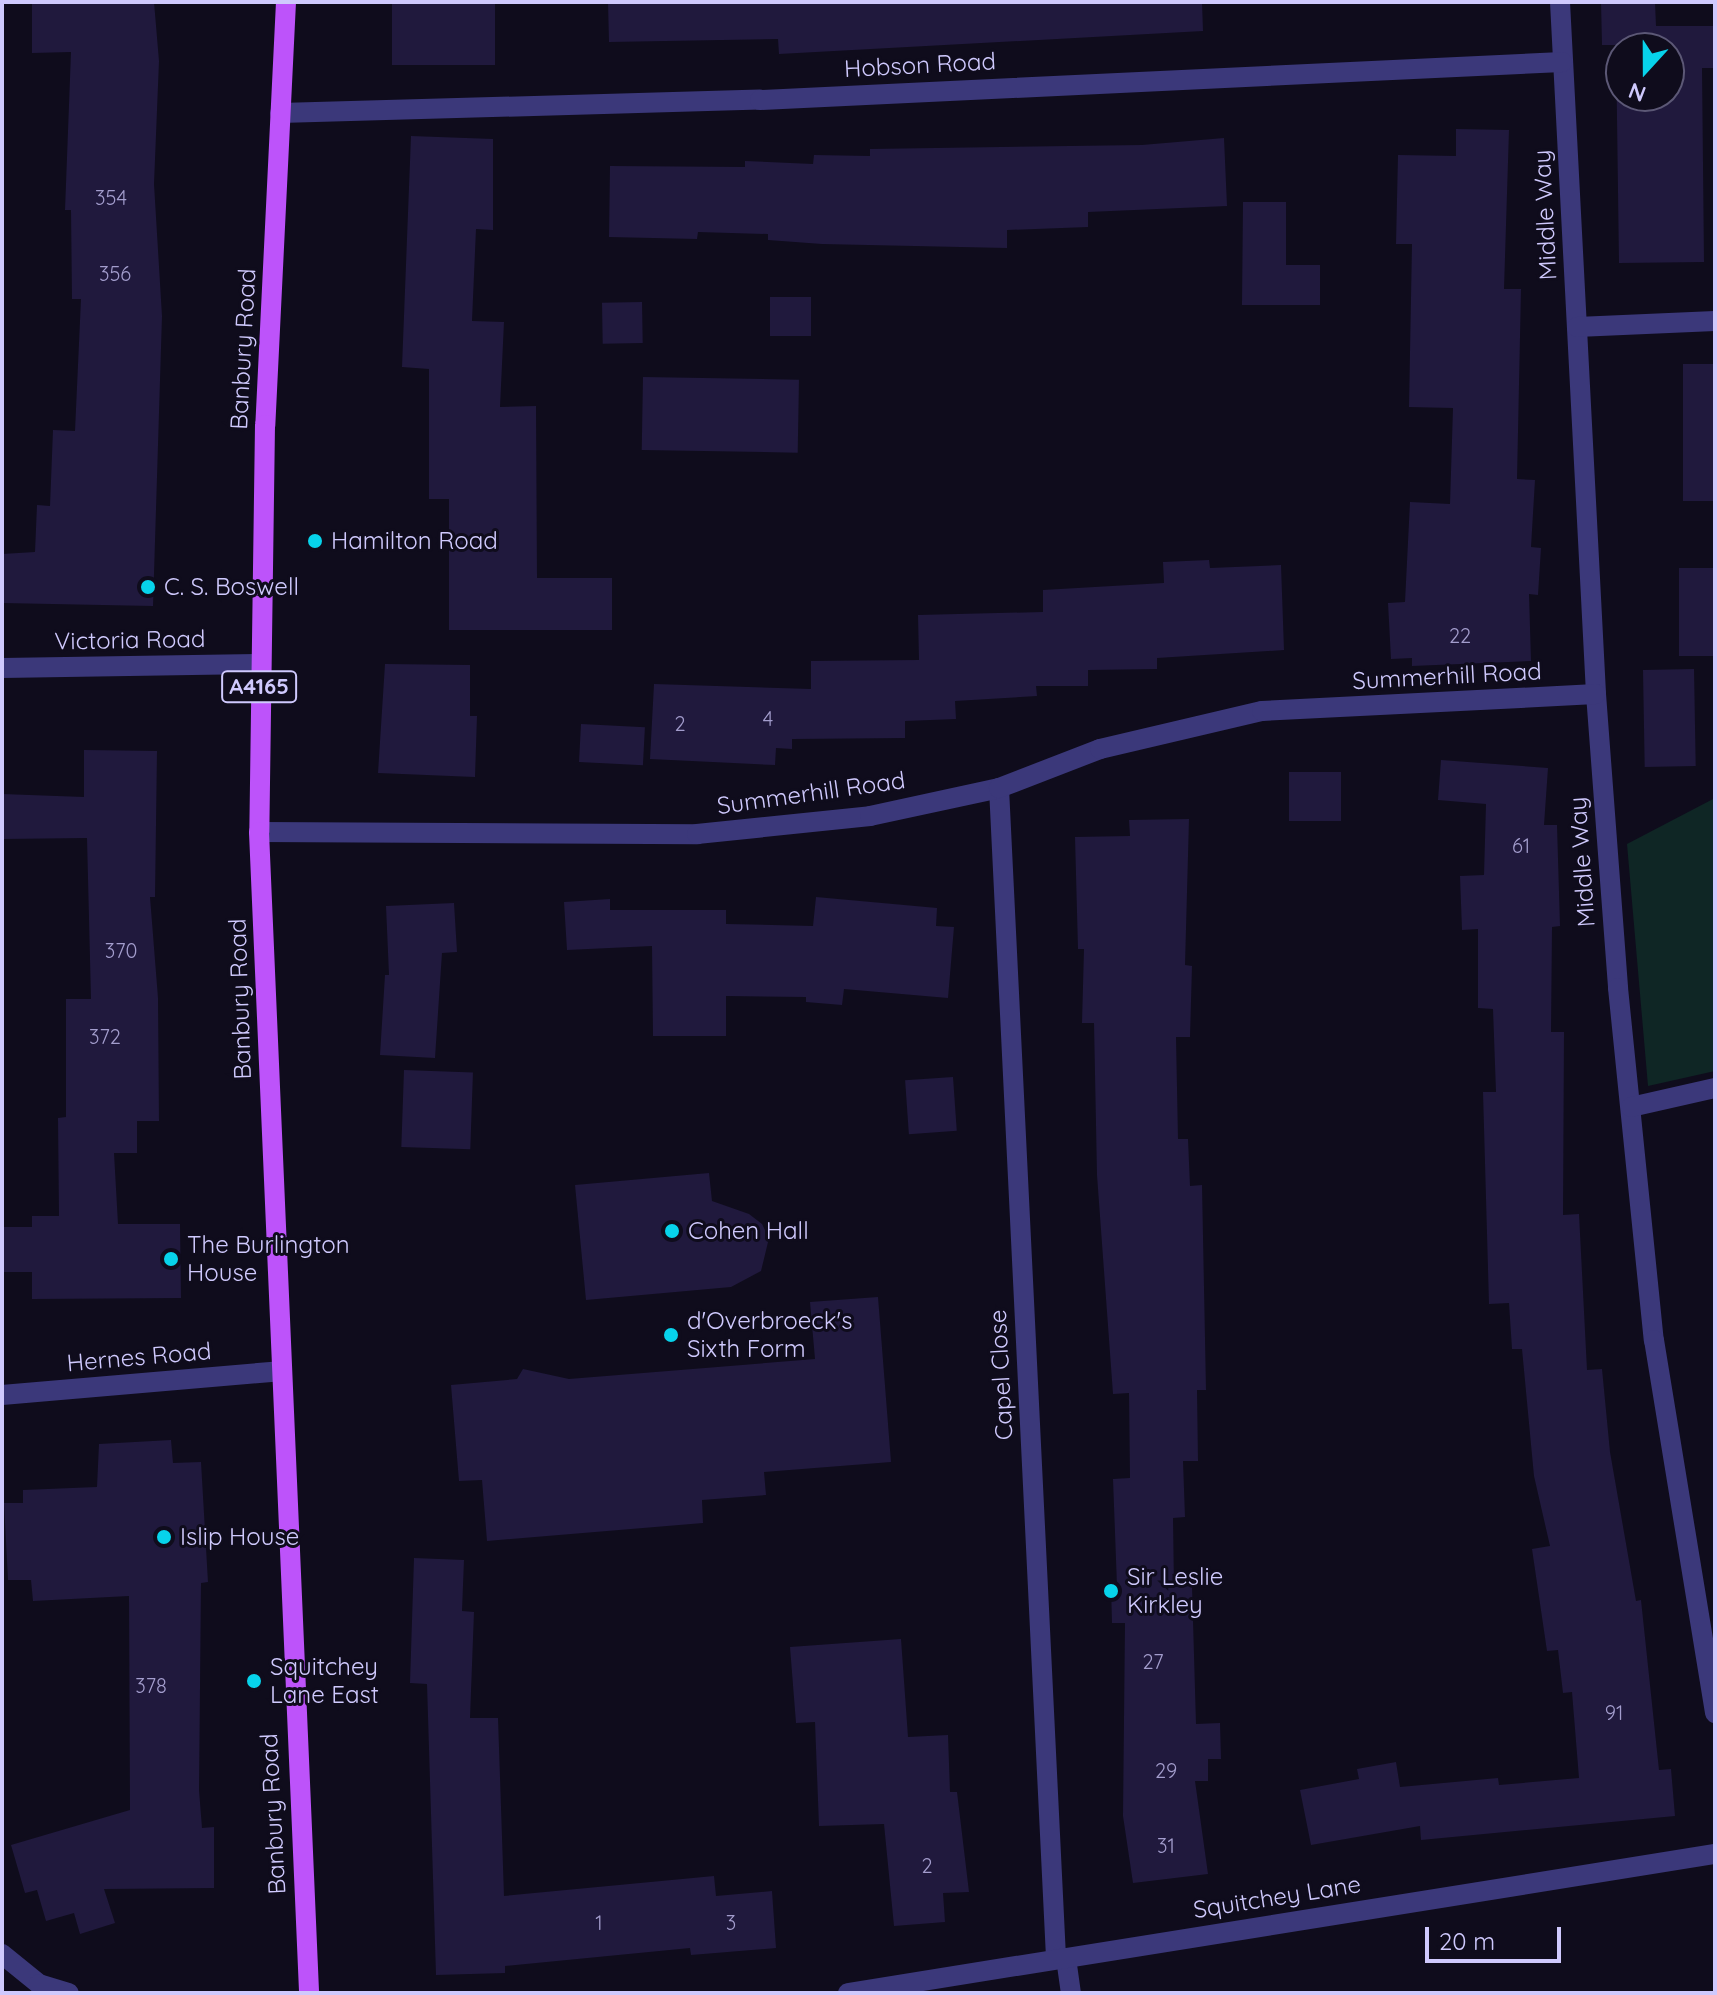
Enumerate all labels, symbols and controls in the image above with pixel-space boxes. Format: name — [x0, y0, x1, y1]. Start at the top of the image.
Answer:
north arrow — [1605, 32, 1685, 112]
street label: Hobson Road — [843, 47, 997, 83]
text: N — [1625, 77, 1650, 109]
street label: Middle Way — [1527, 149, 1563, 281]
house number: 354 — [95, 185, 127, 209]
house number: 356 — [99, 261, 131, 285]
street label: Banbury Road — [224, 268, 262, 430]
place label: Hamilton Road — [331, 527, 498, 555]
marker: Hamilton Road — [306, 532, 324, 550]
place label: C. S. Boswell — [164, 573, 299, 601]
marker: C. S. Boswell — [139, 578, 157, 596]
house number: 22 — [1449, 623, 1471, 647]
street label: Victoria Road — [54, 624, 206, 656]
street label: Summerhill Road — [1352, 657, 1542, 695]
road number: A4165 — [221, 669, 297, 705]
house number: 4 — [763, 706, 773, 730]
house number: 2 — [674, 711, 686, 735]
street label: Summerhill Road — [715, 766, 907, 820]
street label: Middle Way — [1563, 796, 1601, 928]
house number: 61 — [1512, 833, 1530, 857]
street label: Banbury Road — [223, 918, 257, 1080]
house number: 370 — [105, 938, 137, 962]
house number: 372 — [89, 1024, 121, 1048]
place label: Cohen Hall — [688, 1217, 809, 1245]
marker: Cohen Hall — [663, 1222, 681, 1240]
place label: The Burlington House — [187, 1231, 350, 1287]
marker: The Burlington House — [162, 1250, 180, 1268]
place label: d'Overbroeck's Sixth Form — [687, 1307, 852, 1363]
street label: Capel Close — [983, 1309, 1019, 1441]
marker: d'Overbroeck's Sixth Form — [662, 1326, 680, 1344]
street label: Hernes Road — [66, 1336, 212, 1378]
place label: Islip House — [180, 1523, 299, 1551]
marker: Islip House — [155, 1528, 173, 1546]
place label: Sir Leslie Kirkley — [1127, 1563, 1223, 1619]
marker: Sir Leslie Kirkley — [1102, 1582, 1120, 1600]
house number: 27 — [1143, 1649, 1163, 1673]
place label: Squitchey Lane East — [270, 1653, 379, 1709]
marker: Squitchey Lane East — [245, 1672, 263, 1690]
house number: 378 — [135, 1673, 167, 1697]
house number: 91 — [1605, 1700, 1623, 1724]
street label: Banbury Road — [254, 1733, 292, 1895]
house number: 29 — [1155, 1758, 1177, 1782]
house number: 31 — [1157, 1833, 1175, 1857]
house number: 2 — [921, 1853, 933, 1877]
street label: Squitchey Lane — [1191, 1870, 1363, 1924]
house number: 1 — [595, 1910, 603, 1934]
house number: 3 — [726, 1910, 736, 1934]
scale bar — [1429, 1911, 1565, 1961]
text: 20 m — [1439, 1926, 1495, 1956]

